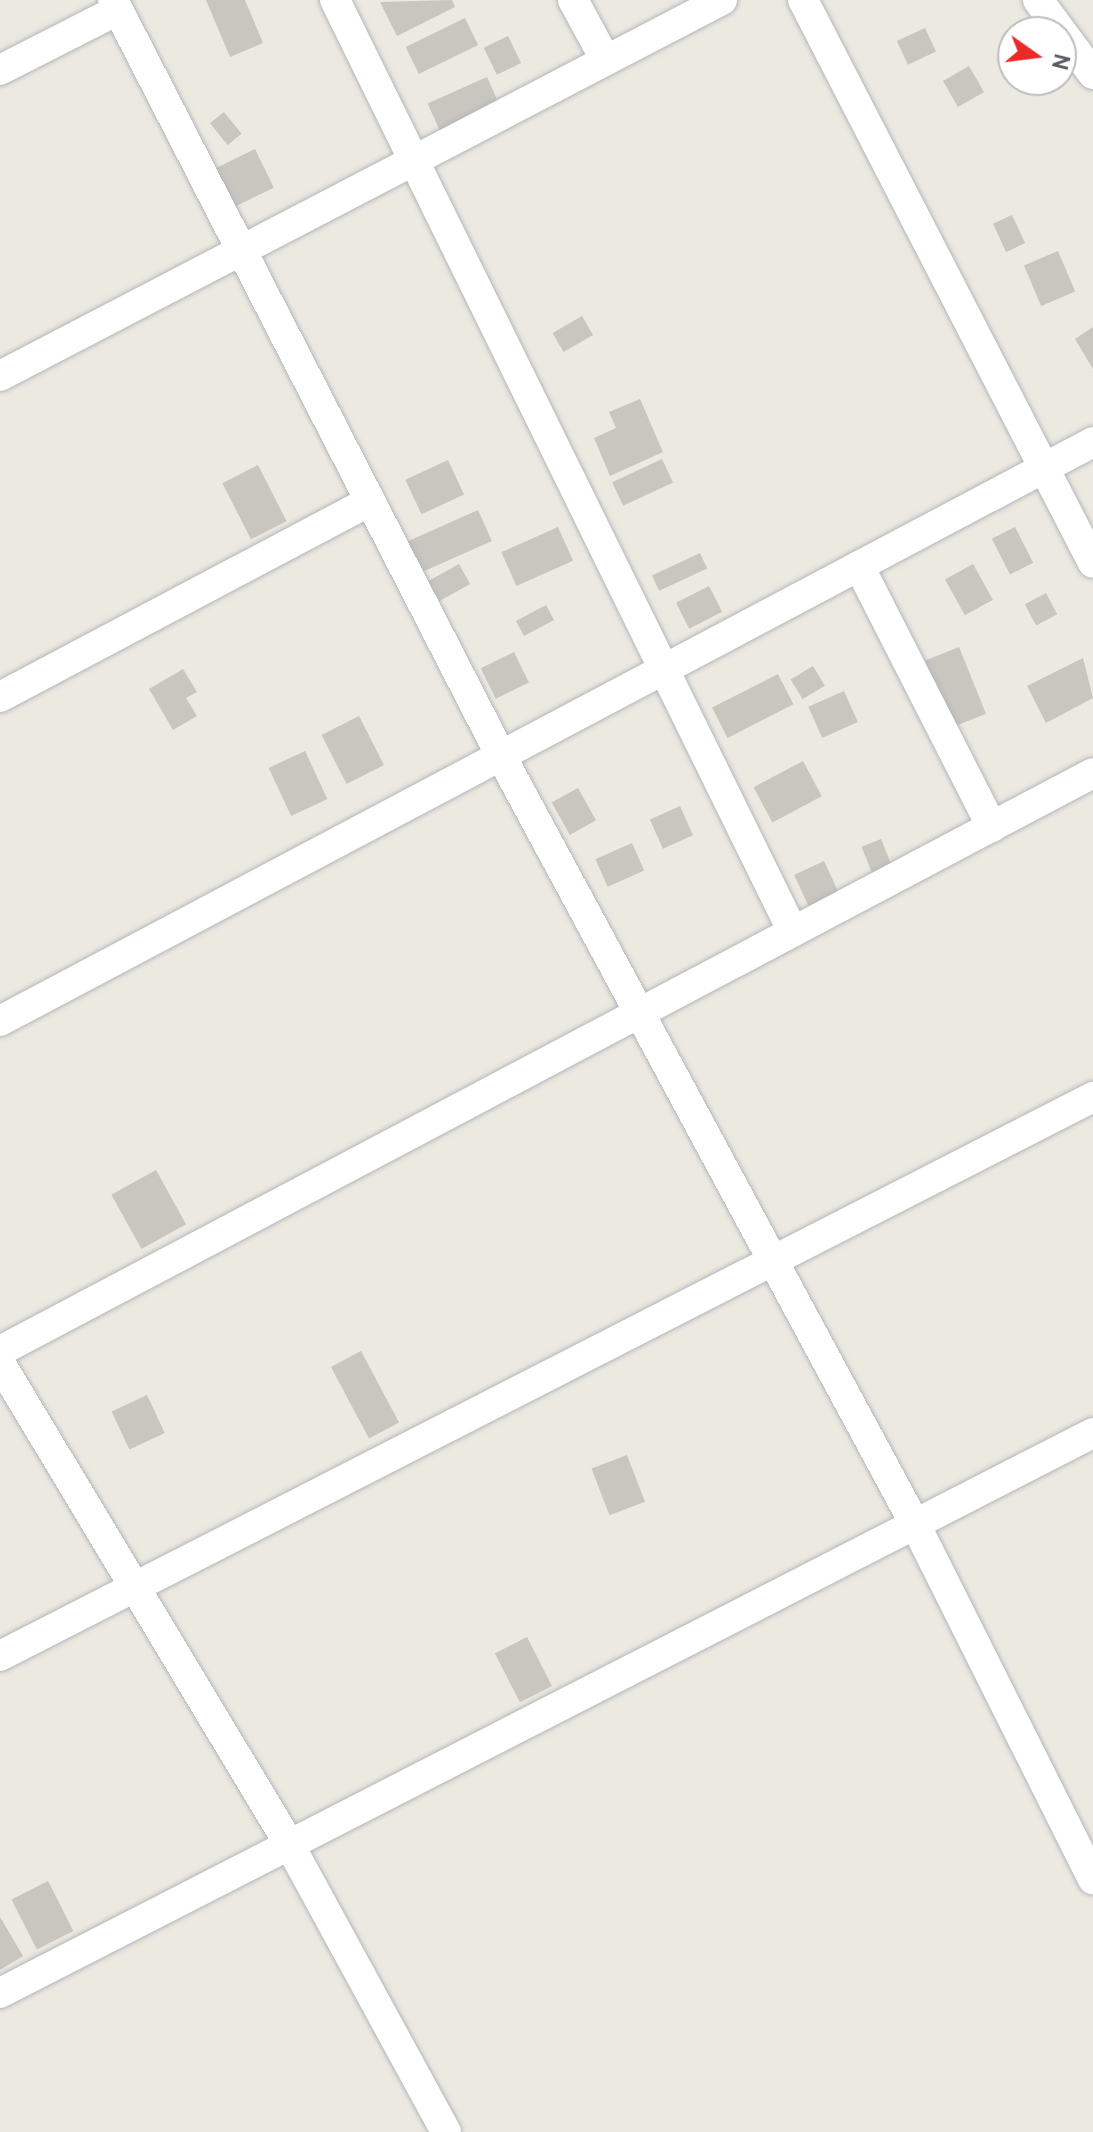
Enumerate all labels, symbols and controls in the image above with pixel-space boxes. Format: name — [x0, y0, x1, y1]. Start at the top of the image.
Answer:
north arrow — [997, 16, 1077, 96]
text: N — [1044, 51, 1074, 72]

